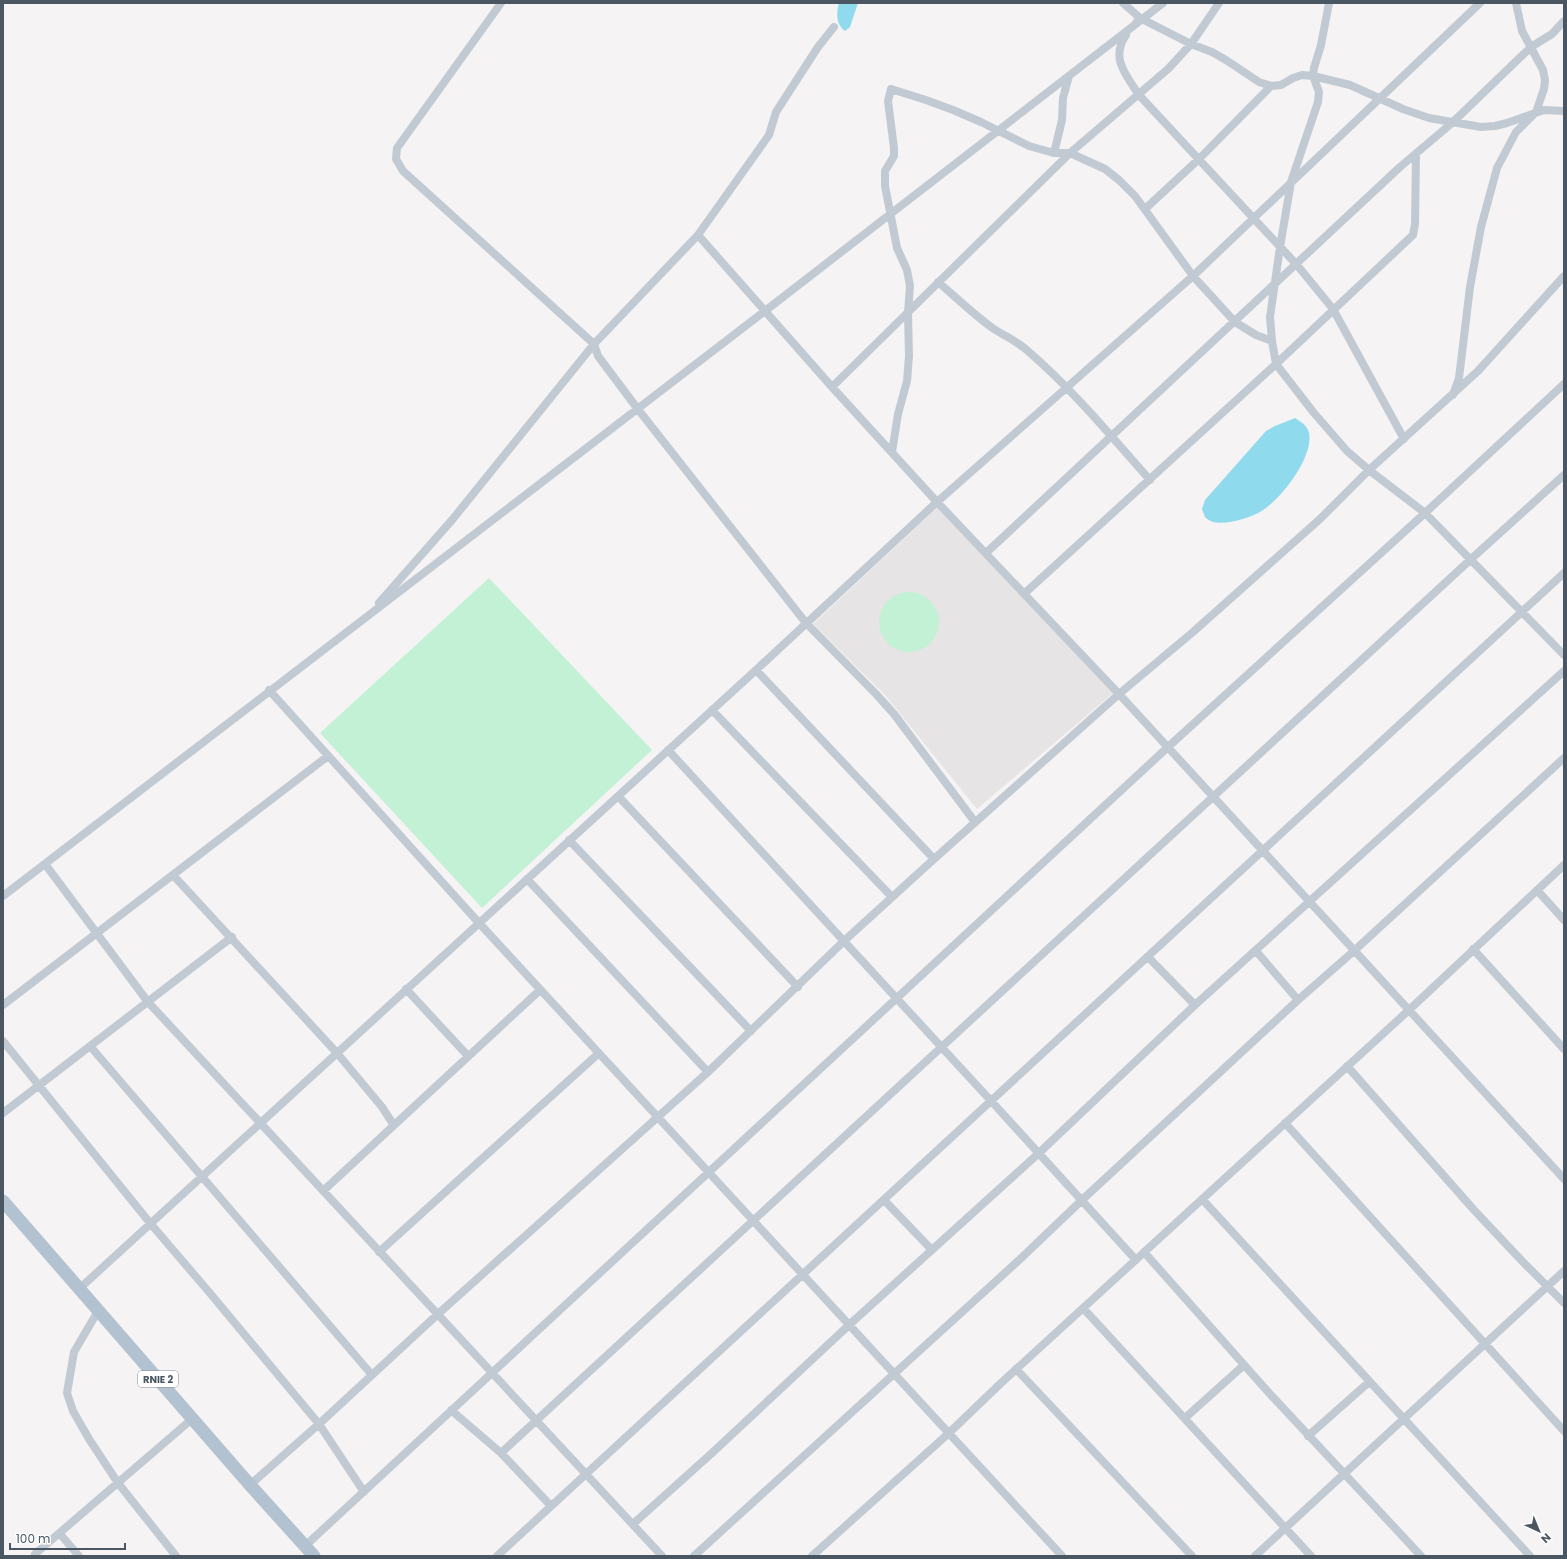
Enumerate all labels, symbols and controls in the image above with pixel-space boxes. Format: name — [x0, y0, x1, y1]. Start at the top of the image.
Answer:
road number: RNIE 2 — [138, 1371, 178, 1387]
north arrow — [1519, 1511, 1559, 1551]
scale bar — [10, 1525, 125, 1551]
text: 100 m — [16, 1530, 50, 1547]
text: N — [1537, 1530, 1554, 1547]

